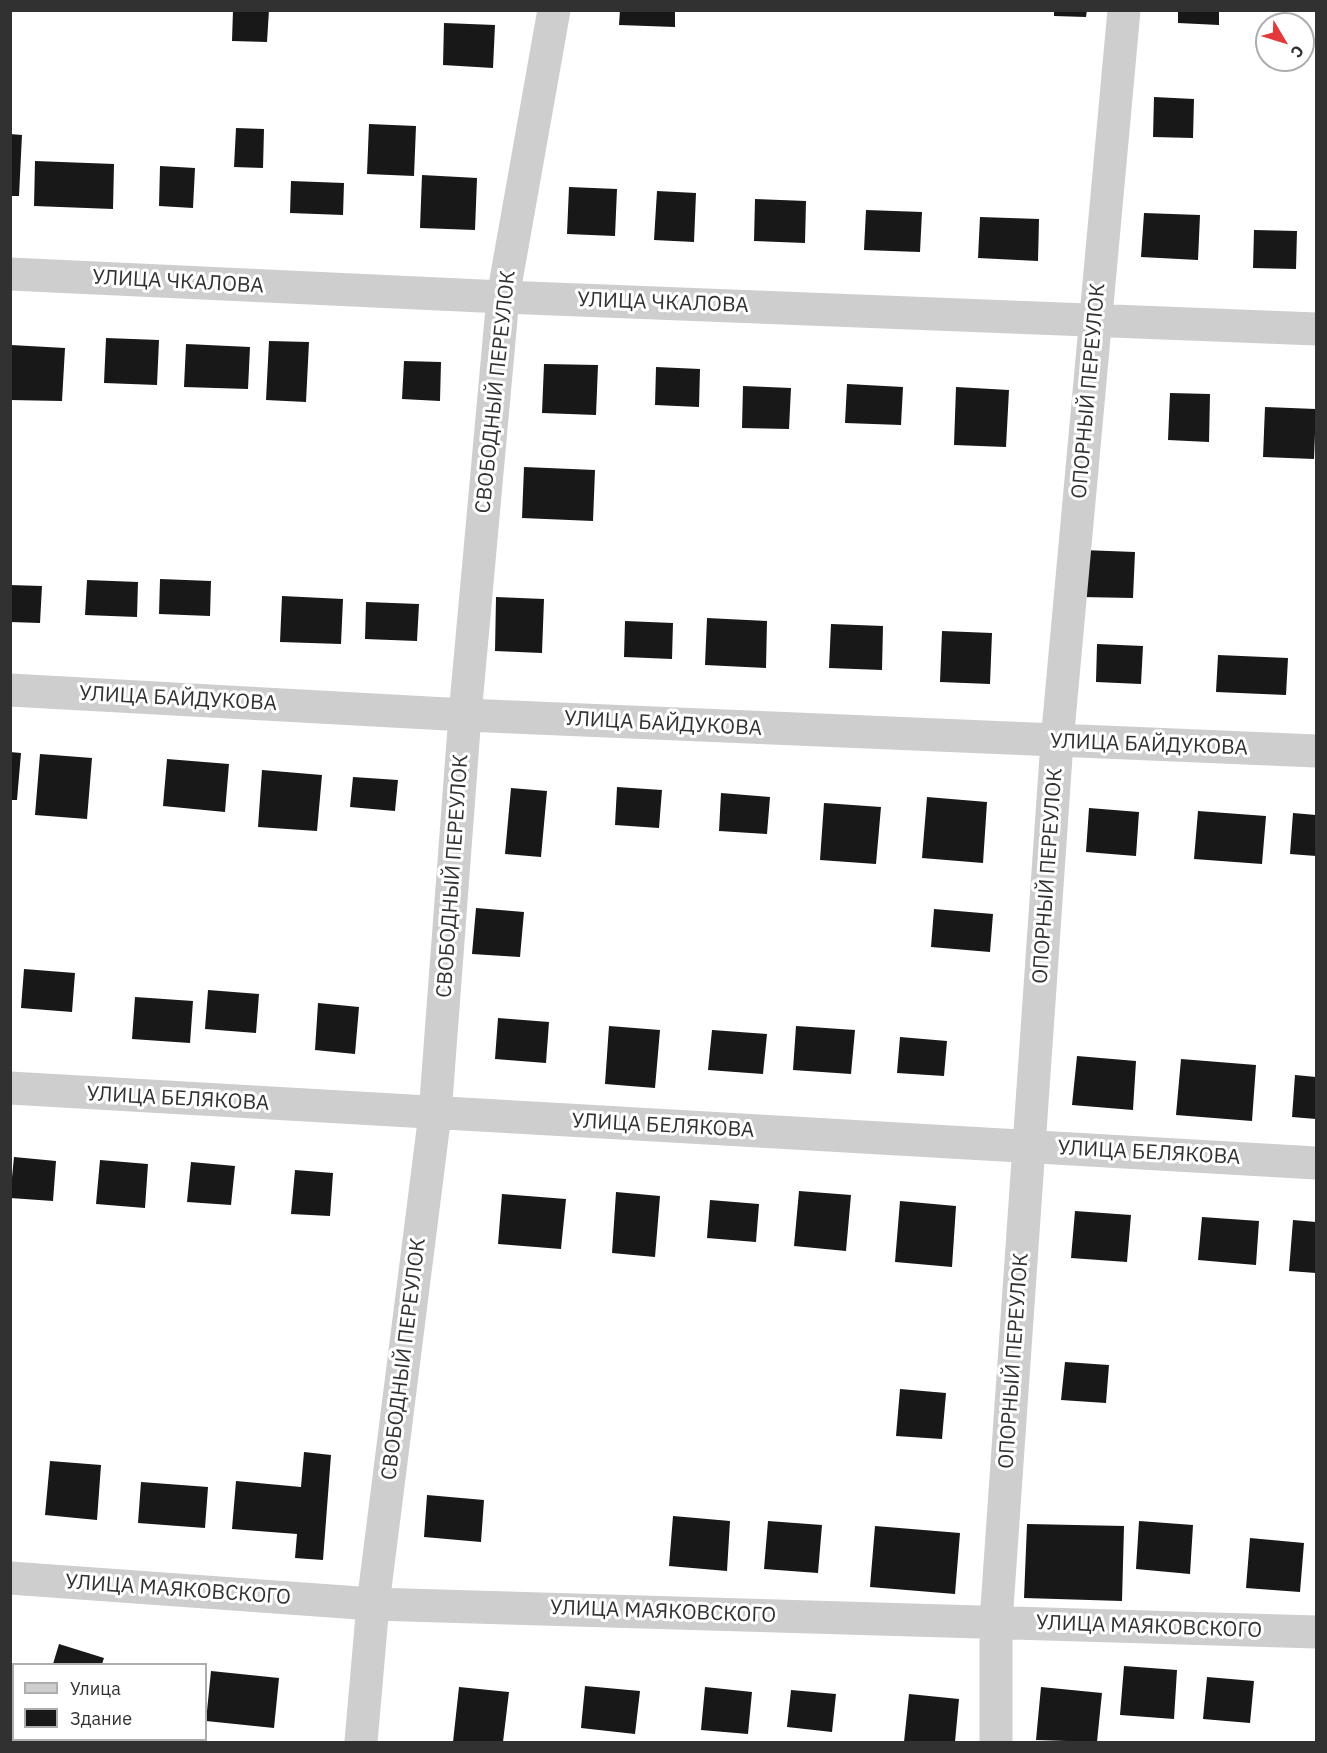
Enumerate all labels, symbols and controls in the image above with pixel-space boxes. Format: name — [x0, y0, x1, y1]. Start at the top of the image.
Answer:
north arrow — [1255, 12, 1315, 72]
text: С — [1287, 42, 1309, 62]
street label: УЛИЦА ЧКАЛОВА — [92, 265, 264, 299]
street label: СВОБОДНЫЙ ПЕРЕУЛОК — [471, 269, 521, 515]
street label: ОПОРНЫЙ ПЕРЕУЛОК — [1067, 282, 1111, 500]
street label: УЛИЦА ЧКАЛОВА — [577, 287, 749, 319]
street label: УЛИЦА БАЙДУКОВА — [78, 681, 278, 717]
street label: УЛИЦА БАЙДУКОВА — [563, 706, 763, 742]
street label: УЛИЦА БАЙДУКОВА — [1050, 729, 1248, 761]
street label: СВОБОДНЫЙ ПЕРЕУЛОК — [432, 753, 474, 999]
street label: ОПОРНЫЙ ПЕРЕУЛОК — [1028, 767, 1068, 985]
street label: УЛИЦА БЕЛЯКОВА — [86, 1082, 270, 1116]
street label: УЛИЦА БЕЛЯКОВА — [571, 1109, 755, 1143]
street label: УЛИЦА БЕЛЯКОВА — [1057, 1136, 1241, 1170]
street label: СВОБОДНЫЙ ПЕРЕУЛОК — [377, 1236, 431, 1482]
street label: ОПОРНЫЙ ПЕРЕУЛОК — [994, 1252, 1034, 1470]
street label: УЛИЦА МАЯКОВСКОГО — [64, 1570, 292, 1610]
street label: УЛИЦА МАЯКОВСКОГО — [550, 1595, 776, 1629]
street label: УЛИЦА МАЯКОВСКОГО — [1036, 1610, 1262, 1644]
legend — [12, 1663, 207, 1741]
text: Улица — [70, 1677, 121, 1700]
text: Здание — [70, 1707, 132, 1730]

